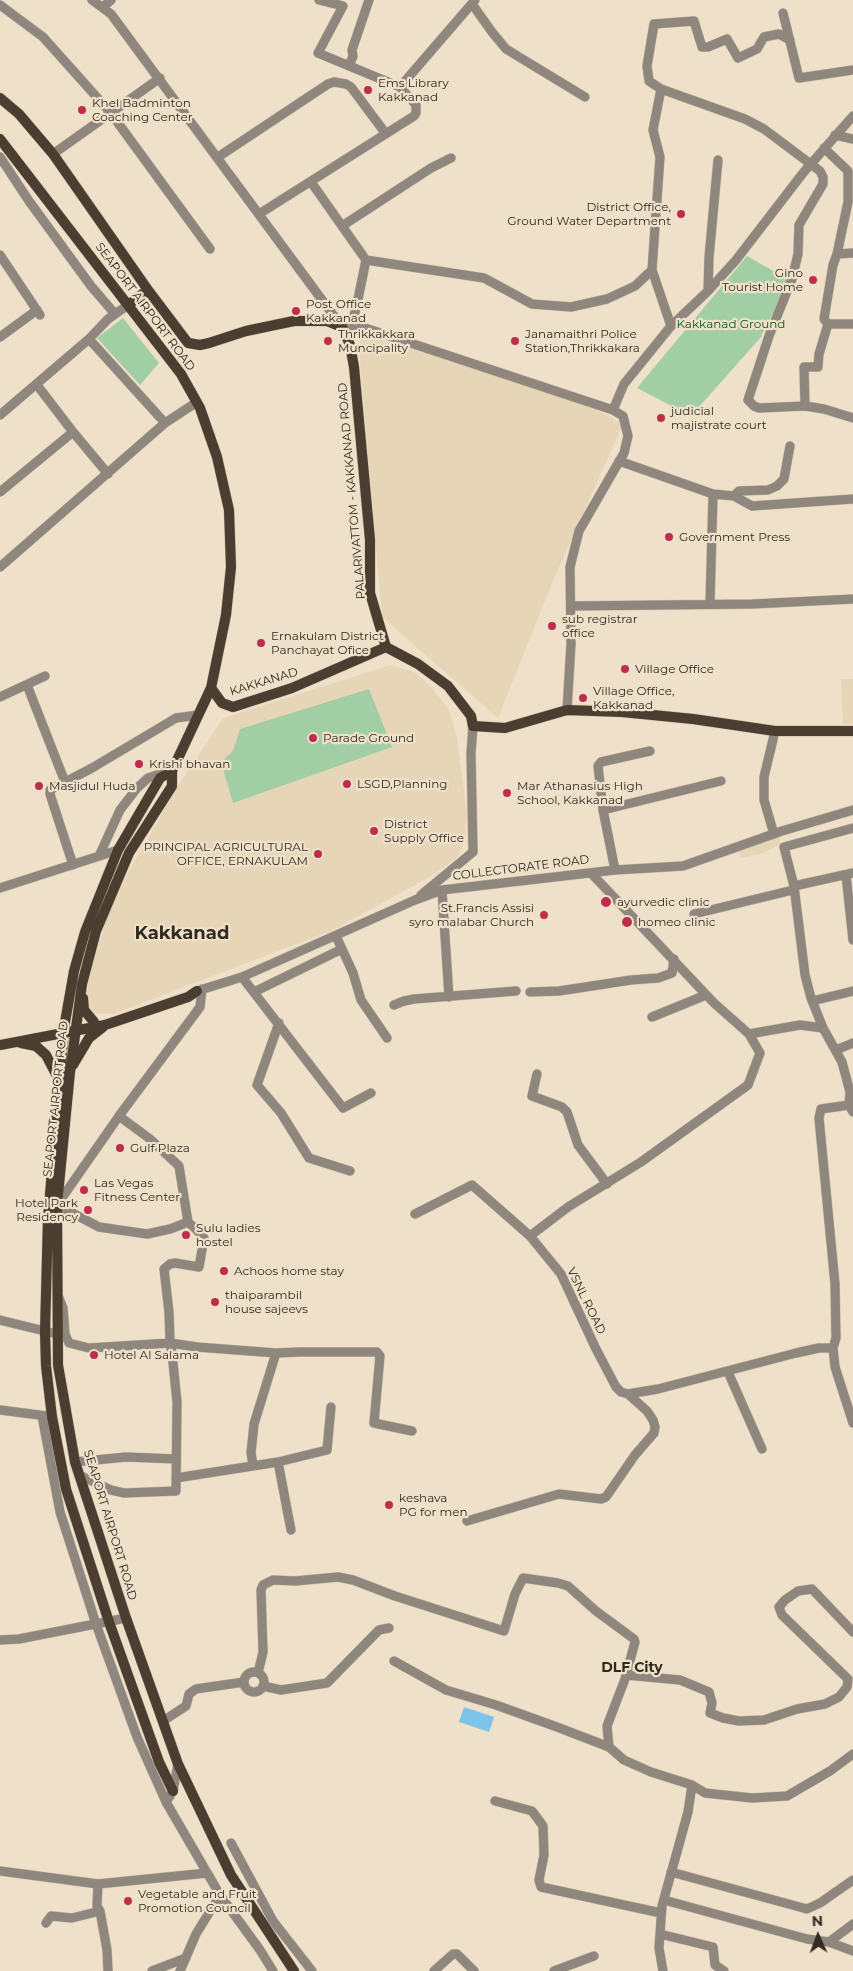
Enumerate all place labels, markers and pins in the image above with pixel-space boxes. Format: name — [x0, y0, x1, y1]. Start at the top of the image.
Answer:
place label: Ems Library Kakkanad — [378, 76, 449, 104]
marker: Ems Library Kakkanad — [362, 84, 374, 96]
place label: Khel Badminton Coaching Center — [92, 96, 193, 124]
marker: Khel Badminton Coaching Center — [76, 104, 88, 116]
place label: District Office, Ground Water Department — [507, 200, 671, 228]
marker: District Office, Ground Water Department — [675, 208, 687, 220]
place label: Gino Tourist Home — [722, 266, 803, 294]
marker: Gino Tourist Home — [807, 274, 819, 286]
place label: Post Office Kakkanad — [306, 297, 371, 325]
marker: Post Office Kakkanad — [290, 305, 302, 317]
place label: Thrikkakkara Muncipality — [338, 327, 415, 355]
place label: Janamaithri Police Station,Thrikkakara — [525, 327, 640, 355]
marker: Thrikkakkara Muncipality — [322, 335, 334, 347]
marker: Janamaithri Police Station,Thrikkakara — [509, 335, 521, 347]
place label: judicial majistrate court — [671, 404, 767, 432]
marker: judicial majistrate court — [655, 412, 667, 424]
place label: Government Press — [679, 530, 790, 544]
marker: Government Press — [663, 531, 675, 543]
place label: sub registrar office — [562, 612, 637, 640]
marker: sub registrar office — [546, 620, 558, 632]
place label: Ernakulam District Panchayat Ofice — [271, 629, 384, 657]
marker: Ernakulam District Panchayat Ofice — [255, 637, 267, 649]
place label: Village Office — [635, 662, 714, 676]
marker: Village Office — [619, 663, 631, 675]
place label: Village Office, Kakkanad — [593, 684, 674, 712]
marker: Village Office, Kakkanad — [577, 692, 589, 704]
place label: Parade Ground — [323, 731, 414, 745]
marker: Parade Ground — [307, 732, 319, 744]
place label: Krishi bhavan — [149, 757, 230, 771]
marker: Krishi bhavan — [133, 758, 145, 770]
place label: LSGD,Planning — [357, 777, 448, 791]
marker: LSGD,Planning — [341, 778, 353, 790]
place label: Masjidul Huda — [49, 779, 136, 793]
place label: Mar Athanasius High School, Kakkanad — [517, 779, 643, 807]
marker: Masjidul Huda — [33, 780, 45, 792]
marker: Mar Athanasius High School, Kakkanad — [501, 787, 513, 799]
place label: District Supply Office — [384, 817, 464, 845]
marker: District Supply Office — [368, 825, 380, 837]
place label: PRINCIPAL AGRICULTURAL OFFICE, ERNAKULAM — [144, 840, 308, 868]
marker: PRINCIPAL AGRICULTURAL OFFICE, ERNAKULAM — [312, 848, 324, 860]
marker: ayurvedic clinic — [599, 895, 613, 909]
place label: ayurvedic clinic — [617, 895, 709, 909]
place label: St.Francis Assisi syro malabar Church — [409, 901, 534, 929]
marker: St.Francis Assisi syro malabar Church — [538, 909, 550, 921]
marker: homeo clinic — [620, 915, 634, 929]
place label: homeo clinic — [638, 915, 715, 929]
place label: Gulf Plaza — [130, 1141, 190, 1155]
marker: Gulf Plaza — [114, 1142, 126, 1154]
place label: Las Vegas Fitness Center — [94, 1176, 180, 1204]
marker: Las Vegas Fitness Center — [78, 1184, 90, 1196]
place label: Hotel Park Residency — [15, 1196, 78, 1224]
marker: Hotel Park Residency — [82, 1204, 94, 1216]
place label: Sulu ladies hostel — [196, 1221, 261, 1249]
marker: Sulu ladies hostel — [180, 1229, 192, 1241]
place label: Achoos home stay — [234, 1264, 344, 1278]
marker: Achoos home stay — [218, 1265, 230, 1277]
place label: thaiparambil house sajeevs — [225, 1288, 308, 1316]
marker: thaiparambil house sajeevs — [209, 1296, 221, 1308]
place label: Hotel Al Salama — [104, 1348, 199, 1362]
marker: Hotel Al Salama — [88, 1349, 100, 1361]
place label: keshava PG for men — [399, 1491, 468, 1519]
marker: keshava PG for men — [383, 1499, 395, 1511]
place label: Vegetable and Fruit Promotion Council — [138, 1887, 257, 1915]
marker: Vegetable and Fruit Promotion Council — [122, 1895, 134, 1907]

